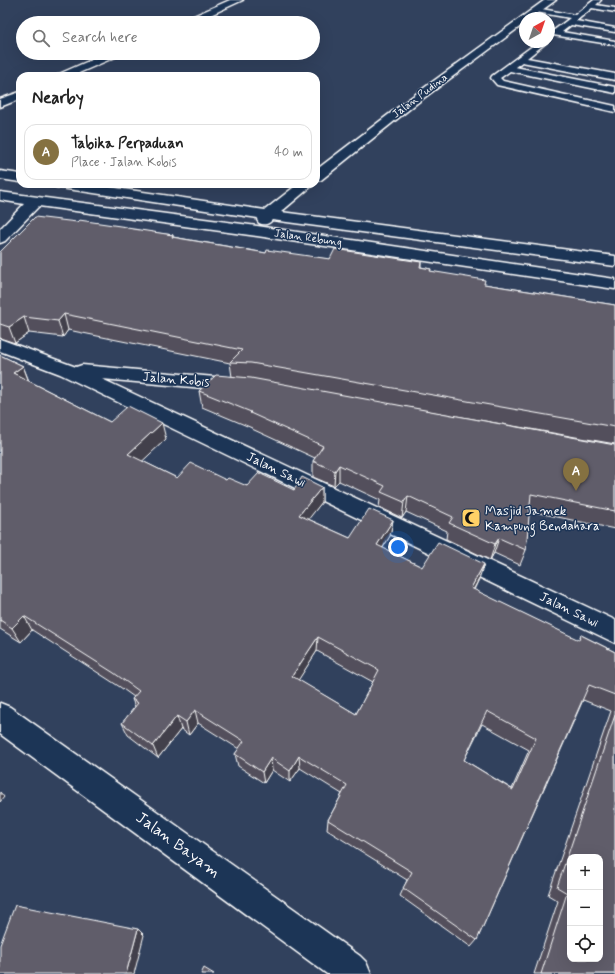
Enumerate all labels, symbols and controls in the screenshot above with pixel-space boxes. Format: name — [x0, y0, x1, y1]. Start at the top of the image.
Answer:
north arrow — [519, 12, 555, 48]
search box — [16, 16, 320, 60]
icon: search — [30, 27, 52, 49]
text: Search here — [62, 28, 138, 48]
street label: Jalan Pudina — [389, 71, 451, 121]
text: Nearby — [32, 87, 84, 109]
text: Tabika Perpaduan — [71, 134, 184, 154]
text: A — [42, 144, 50, 161]
text: 40 m — [274, 144, 303, 161]
text: Place · Jalan Kobis — [71, 154, 177, 171]
street label: Jalan Rebung — [273, 226, 343, 250]
street label: Jalan Kobis — [142, 369, 210, 391]
street label: Jalan Sawi — [244, 448, 308, 492]
pin: A — [563, 458, 589, 491]
place label: Masjid Jamek Kampung Bendahara — [485, 503, 600, 537]
mosque icon: Masjid Jamek Kampung Bendahara — [460, 507, 482, 529]
your location — [388, 537, 408, 557]
street label: Jalan Sawi — [537, 588, 601, 632]
street label: Jalan Bayam — [132, 807, 224, 883]
map controls — [567, 854, 603, 962]
button: + — [567, 854, 603, 890]
button: − — [567, 890, 603, 926]
button: locate — [567, 926, 603, 962]

